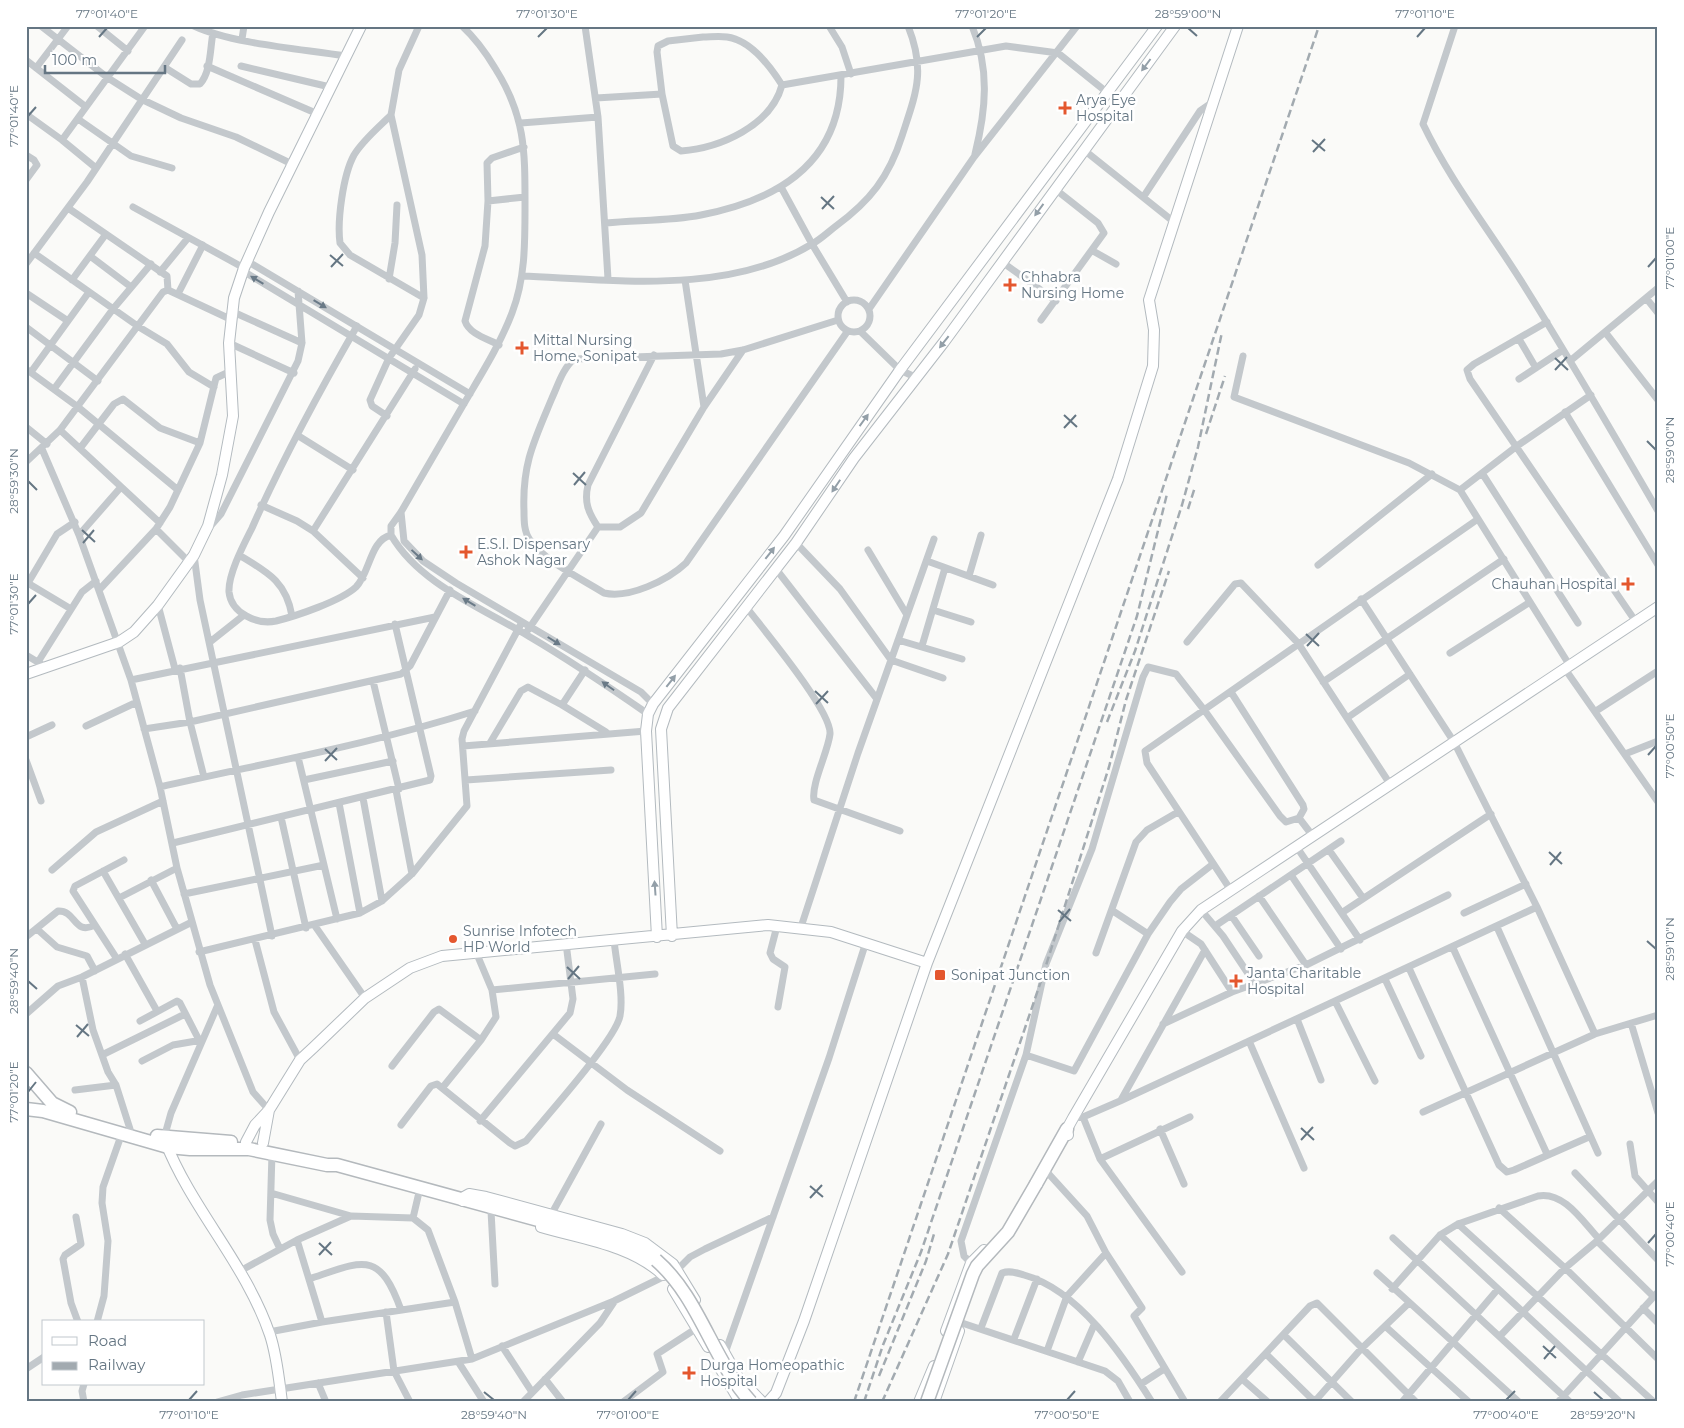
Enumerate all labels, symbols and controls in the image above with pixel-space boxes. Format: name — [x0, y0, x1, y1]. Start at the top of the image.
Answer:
text: 77°01'40"E — [76, 6, 138, 21]
text: 77°01'30"E — [516, 6, 578, 21]
text: 77°01'20"E — [955, 6, 1017, 21]
text: 28°59'00"N — [1155, 6, 1221, 21]
text: 77°01'10"E — [1395, 6, 1455, 21]
scale bar — [45, 42, 165, 74]
text: 100 m — [52, 50, 97, 69]
one-way arrow — [1141, 58, 1151, 72]
text: 77°01'40"E — [6, 85, 21, 147]
place label: Arya Eye Hospital — [1076, 91, 1136, 125]
marker: Arya Eye Hospital — [1058, 101, 1072, 115]
one-way arrow — [1034, 203, 1044, 217]
text: 77°01'00"E — [1662, 227, 1677, 289]
place label: Chhabra Nursing Home — [1021, 268, 1124, 302]
one-way arrow — [251, 275, 264, 284]
marker: Chhabra Nursing Home — [1003, 278, 1017, 292]
one-way arrow — [313, 299, 326, 308]
place label: Mittal Nursing Home, Sonipat — [533, 331, 637, 365]
one-way arrow — [938, 335, 949, 348]
marker: Mittal Nursing Home, Sonipat — [515, 341, 529, 355]
one-way arrow — [859, 413, 869, 427]
text: 28°59'00"N — [1662, 417, 1677, 483]
text: 28°59'30"N — [6, 448, 21, 514]
one-way arrow — [831, 479, 841, 492]
place label: E.S.I. Dispensary Ashok Nagar — [477, 535, 591, 569]
marker: E.S.I. Dispensary Ashok Nagar — [459, 545, 473, 559]
one-way arrow — [765, 547, 776, 560]
one-way arrow — [410, 549, 422, 561]
text: 77°01'30"E — [6, 573, 21, 635]
place label: Chauhan Hospital — [1492, 575, 1617, 593]
marker: Chauhan Hospital — [1621, 577, 1635, 591]
one-way arrow — [463, 597, 476, 606]
one-way arrow — [547, 637, 561, 646]
one-way arrow — [666, 674, 676, 688]
one-way arrow — [601, 681, 615, 691]
text: 77°00'50"E — [1662, 713, 1677, 779]
one-way arrow — [651, 880, 659, 896]
text: 28°59'10"N — [1662, 917, 1677, 981]
place label: Sunrise Infotech HP World — [463, 922, 577, 956]
marker: Sunrise Infotech HP World — [447, 933, 459, 945]
text: 28°59'40"N — [6, 948, 21, 1014]
place label: Janta Charitable Hospital — [1246, 964, 1361, 998]
place label: Sonipat Junction — [951, 966, 1070, 984]
marker: Sonipat Junction — [933, 968, 947, 982]
marker: Janta Charitable Hospital — [1229, 974, 1243, 988]
text: 77°01'20"E — [6, 1061, 21, 1123]
text: 77°00'40"E — [1662, 1201, 1677, 1267]
legend — [42, 1320, 205, 1386]
text: Road — [88, 1331, 127, 1350]
text: Railway — [88, 1355, 146, 1374]
place label: Durga Homeopathic Hospital — [700, 1356, 845, 1390]
marker: Durga Homeopathic Hospital — [682, 1366, 696, 1380]
text: 77°01'10"E — [159, 1407, 219, 1422]
text: 28°59'40"N — [461, 1407, 527, 1422]
text: 77°01'00"E — [597, 1407, 659, 1422]
text: 77°00'50"E — [1034, 1407, 1100, 1422]
text: 77°00'40"E — [1473, 1407, 1539, 1422]
text: 28°59'20"N — [1570, 1407, 1636, 1422]

